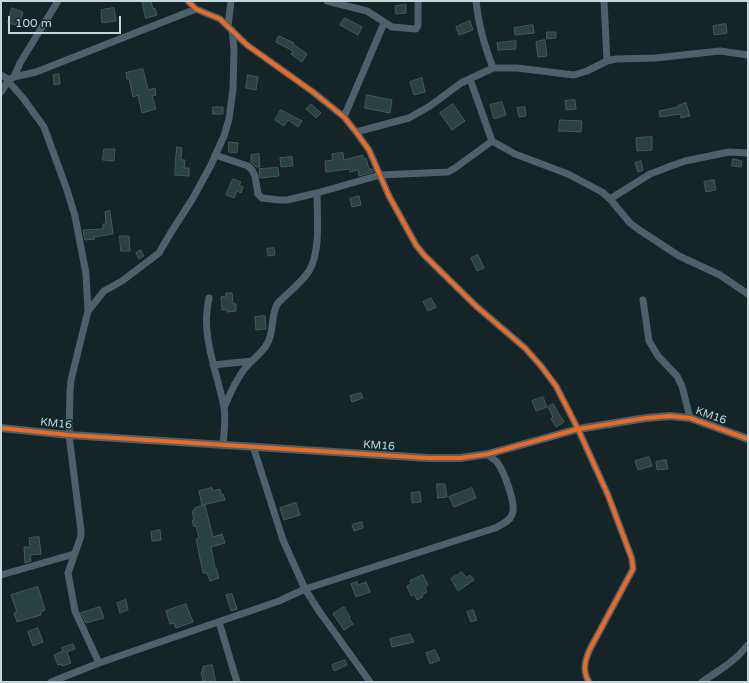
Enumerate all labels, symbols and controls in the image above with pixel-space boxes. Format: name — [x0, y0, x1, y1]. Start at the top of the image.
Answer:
scale bar — [10, 8, 123, 34]
text: 100 m — [15, 16, 52, 30]
street label: KM16 — [694, 405, 728, 427]
street label: KM16 — [39, 416, 73, 432]
street label: KM16 — [363, 438, 395, 454]

